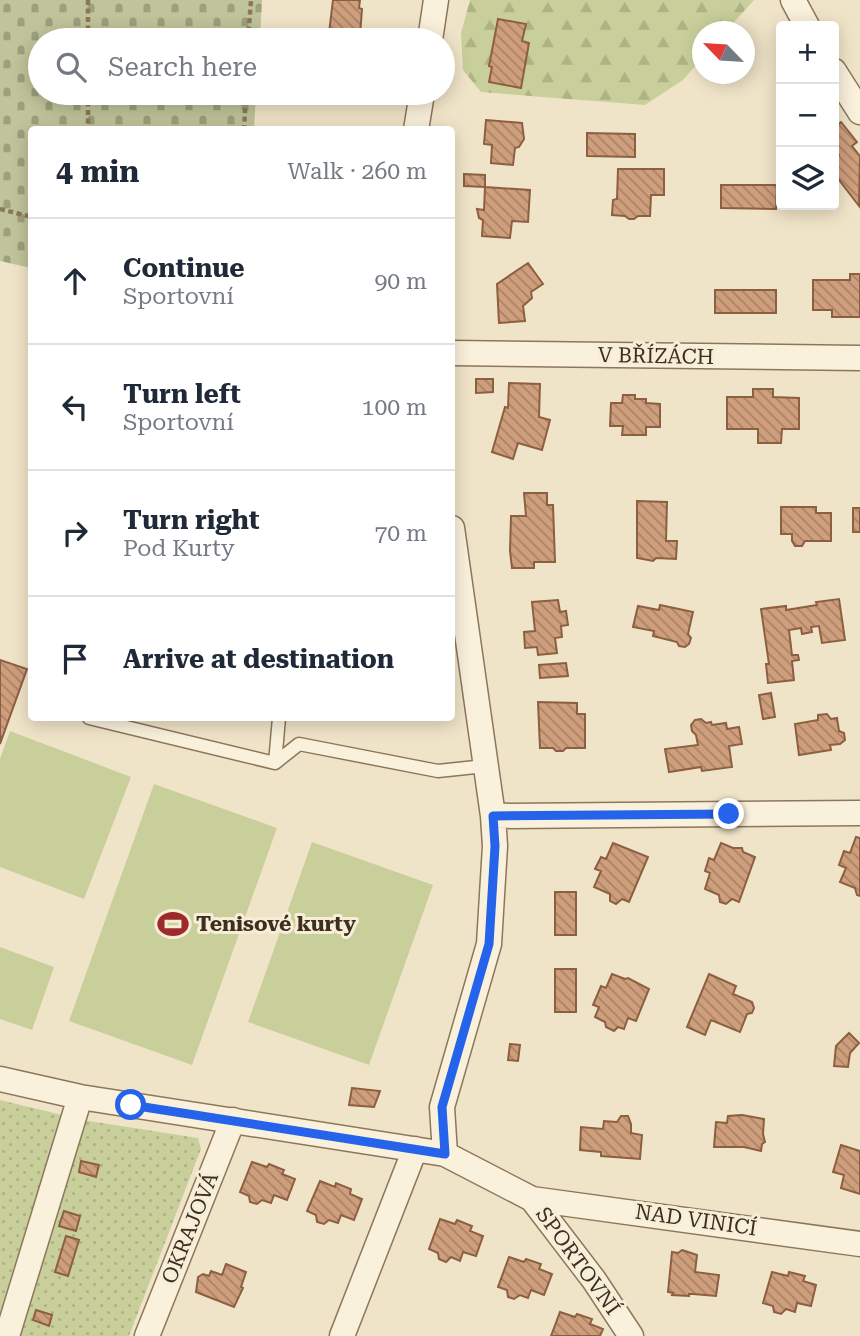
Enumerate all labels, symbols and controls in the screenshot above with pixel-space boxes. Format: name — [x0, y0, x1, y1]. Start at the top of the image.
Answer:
north arrow — [692, 21, 755, 84]
map controls — [776, 21, 839, 210]
button: + — [776, 21, 839, 84]
search box — [28, 28, 455, 105]
icon: search — [52, 48, 90, 86]
text: Search here — [108, 52, 257, 82]
button: − — [776, 84, 839, 147]
button: layers — [776, 147, 839, 210]
text: 4 min — [56, 154, 139, 189]
text: Walk · 260 m — [288, 158, 427, 185]
text: Continue — [123, 253, 245, 283]
icon: ahead — [56, 262, 94, 300]
text: 90 m — [374, 268, 427, 295]
text: Sportovní — [123, 283, 234, 310]
street label: V BŘÍZÁCH — [598, 342, 714, 369]
text: Turn left — [123, 379, 241, 409]
icon: left — [56, 388, 94, 426]
text: 100 m — [362, 394, 427, 421]
text: Sportovní — [123, 409, 234, 436]
text: Turn right — [123, 505, 259, 535]
icon: right — [56, 514, 94, 552]
text: 70 m — [374, 520, 427, 547]
text: Pod Kurty — [123, 535, 235, 562]
icon: arrive — [56, 640, 94, 678]
text: Arrive at destination — [123, 644, 394, 674]
route end — [713, 798, 744, 829]
sports icon: Tenisové kurty — [156, 907, 190, 941]
place label: Tenisové kurty — [196, 912, 356, 936]
route start — [115, 1089, 146, 1120]
street label: OKRAJOVÁ — [156, 1168, 223, 1287]
street label: NAD VINICÍ — [633, 1199, 759, 1240]
street label: SPORTOVNÍ — [531, 1202, 626, 1319]

